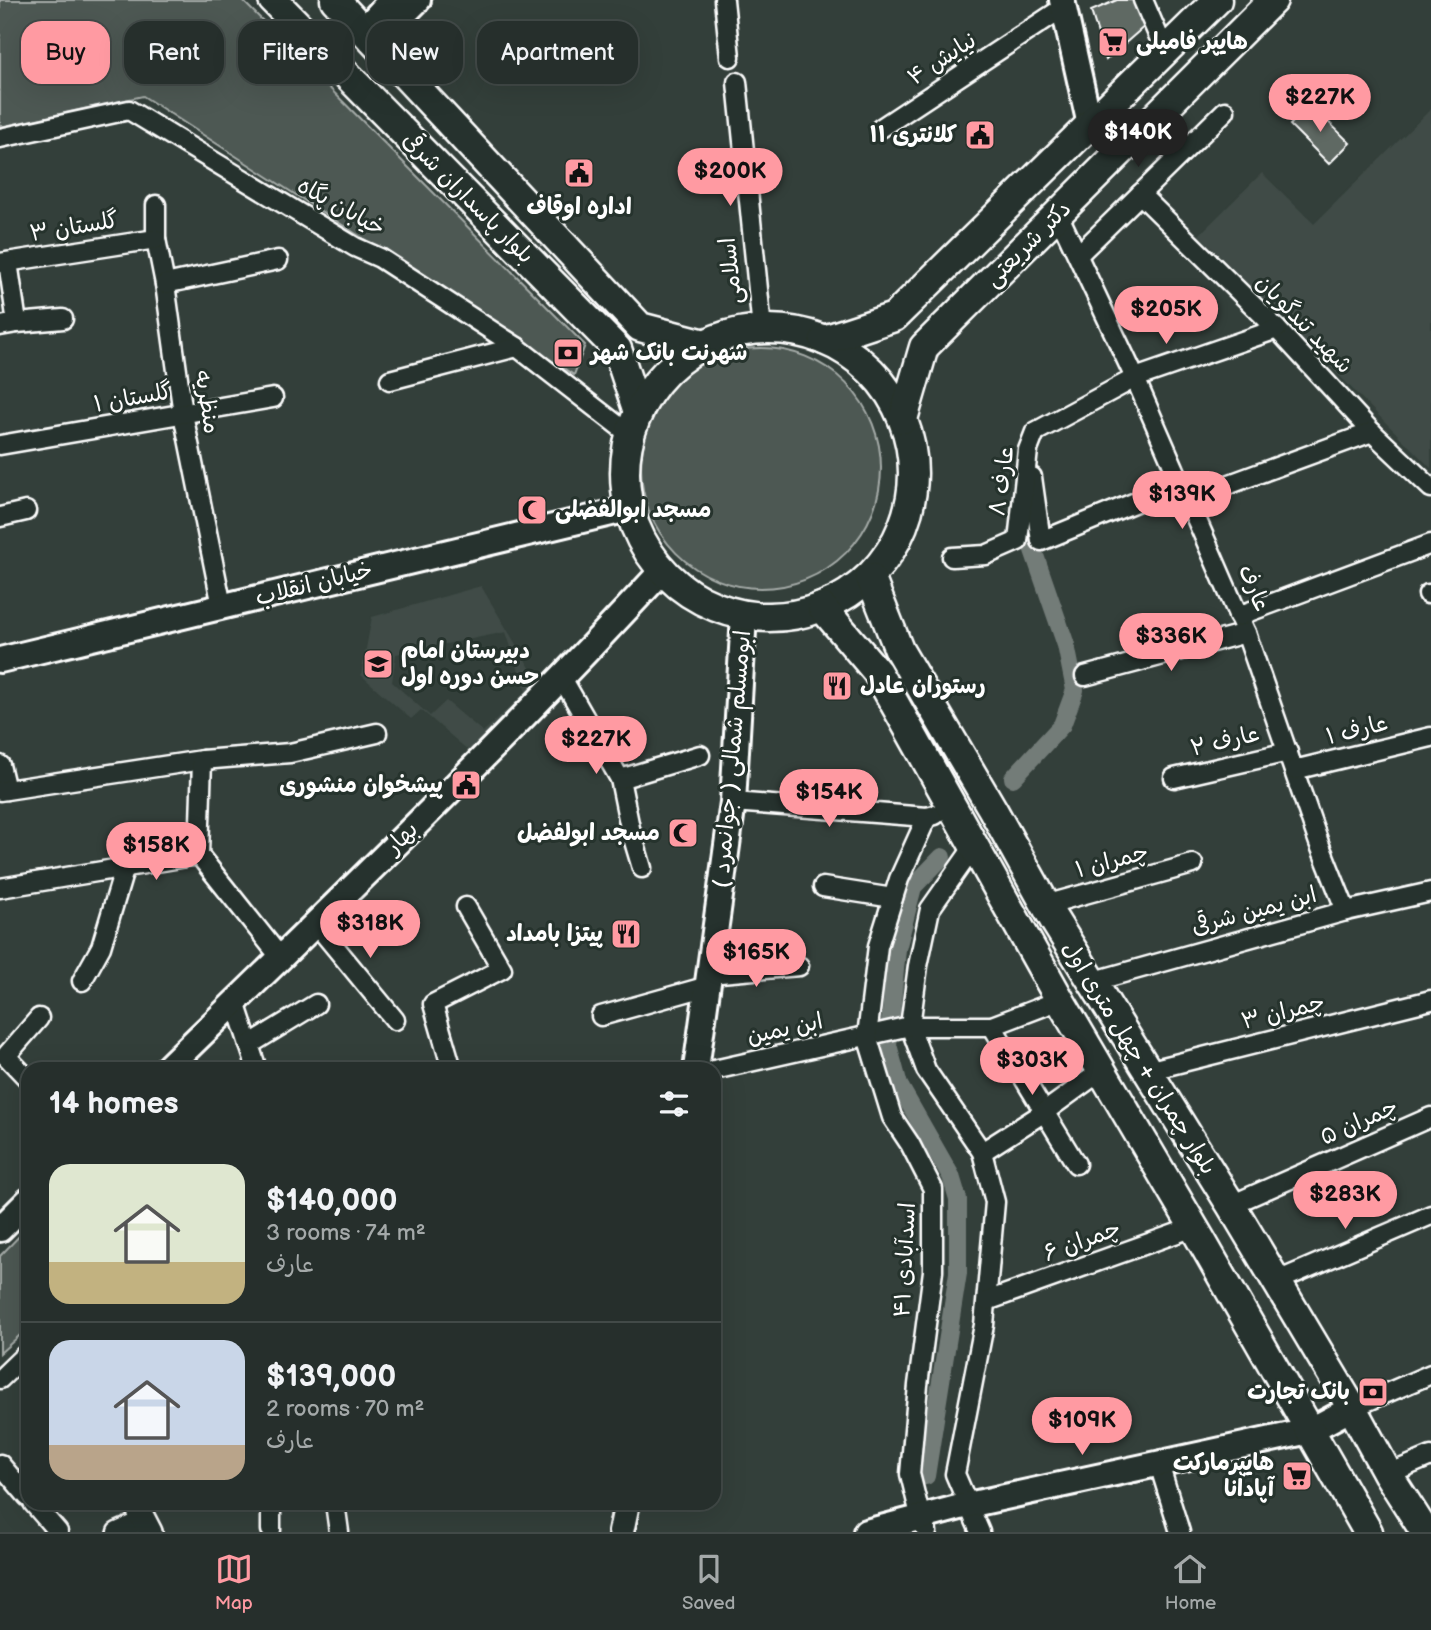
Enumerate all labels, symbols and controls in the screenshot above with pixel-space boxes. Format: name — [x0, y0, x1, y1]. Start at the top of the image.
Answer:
chip: Buy — [21, 21, 110, 84]
chip: Rent — [124, 21, 224, 84]
chip: Filters — [238, 21, 353, 84]
chip: New — [367, 21, 463, 84]
chip: Apartment — [477, 21, 638, 84]
supermarket icon: هایپر فامیلی — [1096, 25, 1130, 59]
street label: نیایش ۴ — [902, 26, 982, 92]
place label: هایپر فامیلی — [1136, 28, 1248, 56]
pin: $227K — [1271, 74, 1369, 134]
text: $227K — [1285, 83, 1355, 111]
pin: $140K — [1089, 110, 1187, 169]
public building icon: کلانتری ۱۱ — [963, 118, 997, 152]
text: $140K — [1104, 118, 1172, 146]
place label: کلانتری ۱۱ — [870, 121, 958, 149]
street label: بلوار پاسداران شرقی — [396, 126, 540, 270]
pin: $200K — [681, 148, 779, 208]
public building icon: اداره اوقاف — [562, 156, 596, 190]
text: $200K — [694, 157, 766, 185]
street label: خیابان پگاه — [292, 171, 390, 243]
place label: اداره اوقاف — [526, 193, 632, 221]
street label: دکتر شریعتی — [979, 195, 1077, 293]
street label: گلستان ۳ — [28, 206, 120, 248]
street label: اسلامی — [714, 236, 748, 306]
street label: شهید تندگویان — [1250, 268, 1358, 380]
pin: $205K — [1117, 286, 1215, 346]
text: $205K — [1130, 295, 1202, 323]
bank icon: شهرنت بانک شهر — [551, 336, 585, 370]
place label: شهرنت بانک شهر — [589, 339, 747, 367]
street label: منظریه — [188, 368, 226, 436]
street label: گلستان ۱ — [92, 377, 174, 419]
street label: عارف ۸ — [983, 444, 1021, 518]
pin: $139K — [1133, 472, 1231, 531]
text: $139K — [1148, 480, 1216, 508]
mosque icon: مسجد ابوالفضلی — [515, 493, 549, 527]
place label: مسجد ابوالفضلی — [555, 496, 711, 524]
street label: خیابان انقلاب — [252, 556, 376, 612]
street label: عارف — [1232, 560, 1276, 616]
pin: $336K — [1122, 614, 1220, 673]
text: $336K — [1135, 622, 1207, 650]
street label: ابومسلم شمالی ( جوانمرد ) — [707, 629, 760, 889]
place label: دبیرستان امام حسن دوره اول — [401, 637, 539, 691]
school or university icon: دبیرستان امام حسن دوره اول — [361, 647, 395, 681]
restaurant icon: رستوران عادل — [820, 669, 854, 703]
place label: رستوران عادل — [860, 672, 986, 700]
street label: عارف ۱ — [1323, 709, 1391, 751]
pin: $227K — [547, 716, 645, 776]
street label: عارف ۲ — [1188, 720, 1262, 762]
text: $227K — [561, 725, 631, 753]
public building icon: پیشخوان منشوری — [449, 768, 483, 802]
pin: $154K — [780, 770, 878, 829]
place label: پیشخوان منشوری — [279, 771, 443, 799]
text: $154K — [795, 778, 863, 806]
street label: بهار — [378, 816, 424, 862]
mosque icon: مسجد ابولفضل — [666, 816, 700, 850]
place label: مسجد ابولفضل — [517, 819, 660, 847]
pin: $158K — [107, 822, 205, 882]
text: $158K — [122, 831, 190, 859]
street label: چمران ۱ — [1072, 838, 1152, 884]
street label: ابن یمین شرقی — [1188, 880, 1320, 941]
pin: $318K — [321, 900, 419, 960]
text: $318K — [336, 909, 404, 937]
restaurant icon: پیتزا بامداد — [609, 917, 643, 951]
place label: پیتزا بامداد — [506, 920, 603, 948]
pin: $165K — [707, 930, 805, 989]
street label: بلوار چمران + چهل متری اول — [1056, 936, 1222, 1180]
text: $165K — [722, 938, 790, 966]
street label: چمران ۳ — [1238, 988, 1328, 1036]
street label: ابن یمین — [744, 1007, 826, 1051]
pin: $303K — [983, 1038, 1081, 1097]
text: $303K — [996, 1046, 1068, 1074]
icon: filters — [655, 1085, 693, 1123]
text: 14 homes — [49, 1086, 178, 1122]
street label: چمران ۵ — [1316, 1093, 1402, 1151]
pin: $283K — [1296, 1172, 1394, 1231]
text: $283K — [1309, 1180, 1381, 1208]
text: $140,000 — [266, 1183, 398, 1219]
icon: home — [105, 1192, 189, 1276]
street label: اسدآبادی ۴۱ — [888, 1202, 922, 1318]
street label: چمران ۶ — [1040, 1214, 1124, 1268]
text: 3 rooms · 74 m² — [266, 1219, 426, 1247]
text: عارف — [266, 1251, 314, 1279]
text: $139,000 — [266, 1359, 396, 1395]
icon: home — [105, 1368, 189, 1452]
bank icon: بانک تجارت — [1356, 1375, 1390, 1409]
place label: بانک تجارت — [1247, 1378, 1350, 1406]
text: 2 rooms · 70 m² — [266, 1395, 425, 1423]
pin: $109K — [1033, 1398, 1131, 1457]
text: $109K — [1048, 1406, 1116, 1434]
text: عارف — [266, 1427, 314, 1455]
place label: هایپرمارکت آپادانا — [1173, 1449, 1276, 1503]
supermarket icon: هایپرمارکت آپادانا — [1280, 1459, 1314, 1493]
tab: Map — [215, 1550, 253, 1615]
tab: Saved — [682, 1550, 735, 1615]
tab: Home — [1165, 1550, 1216, 1615]

